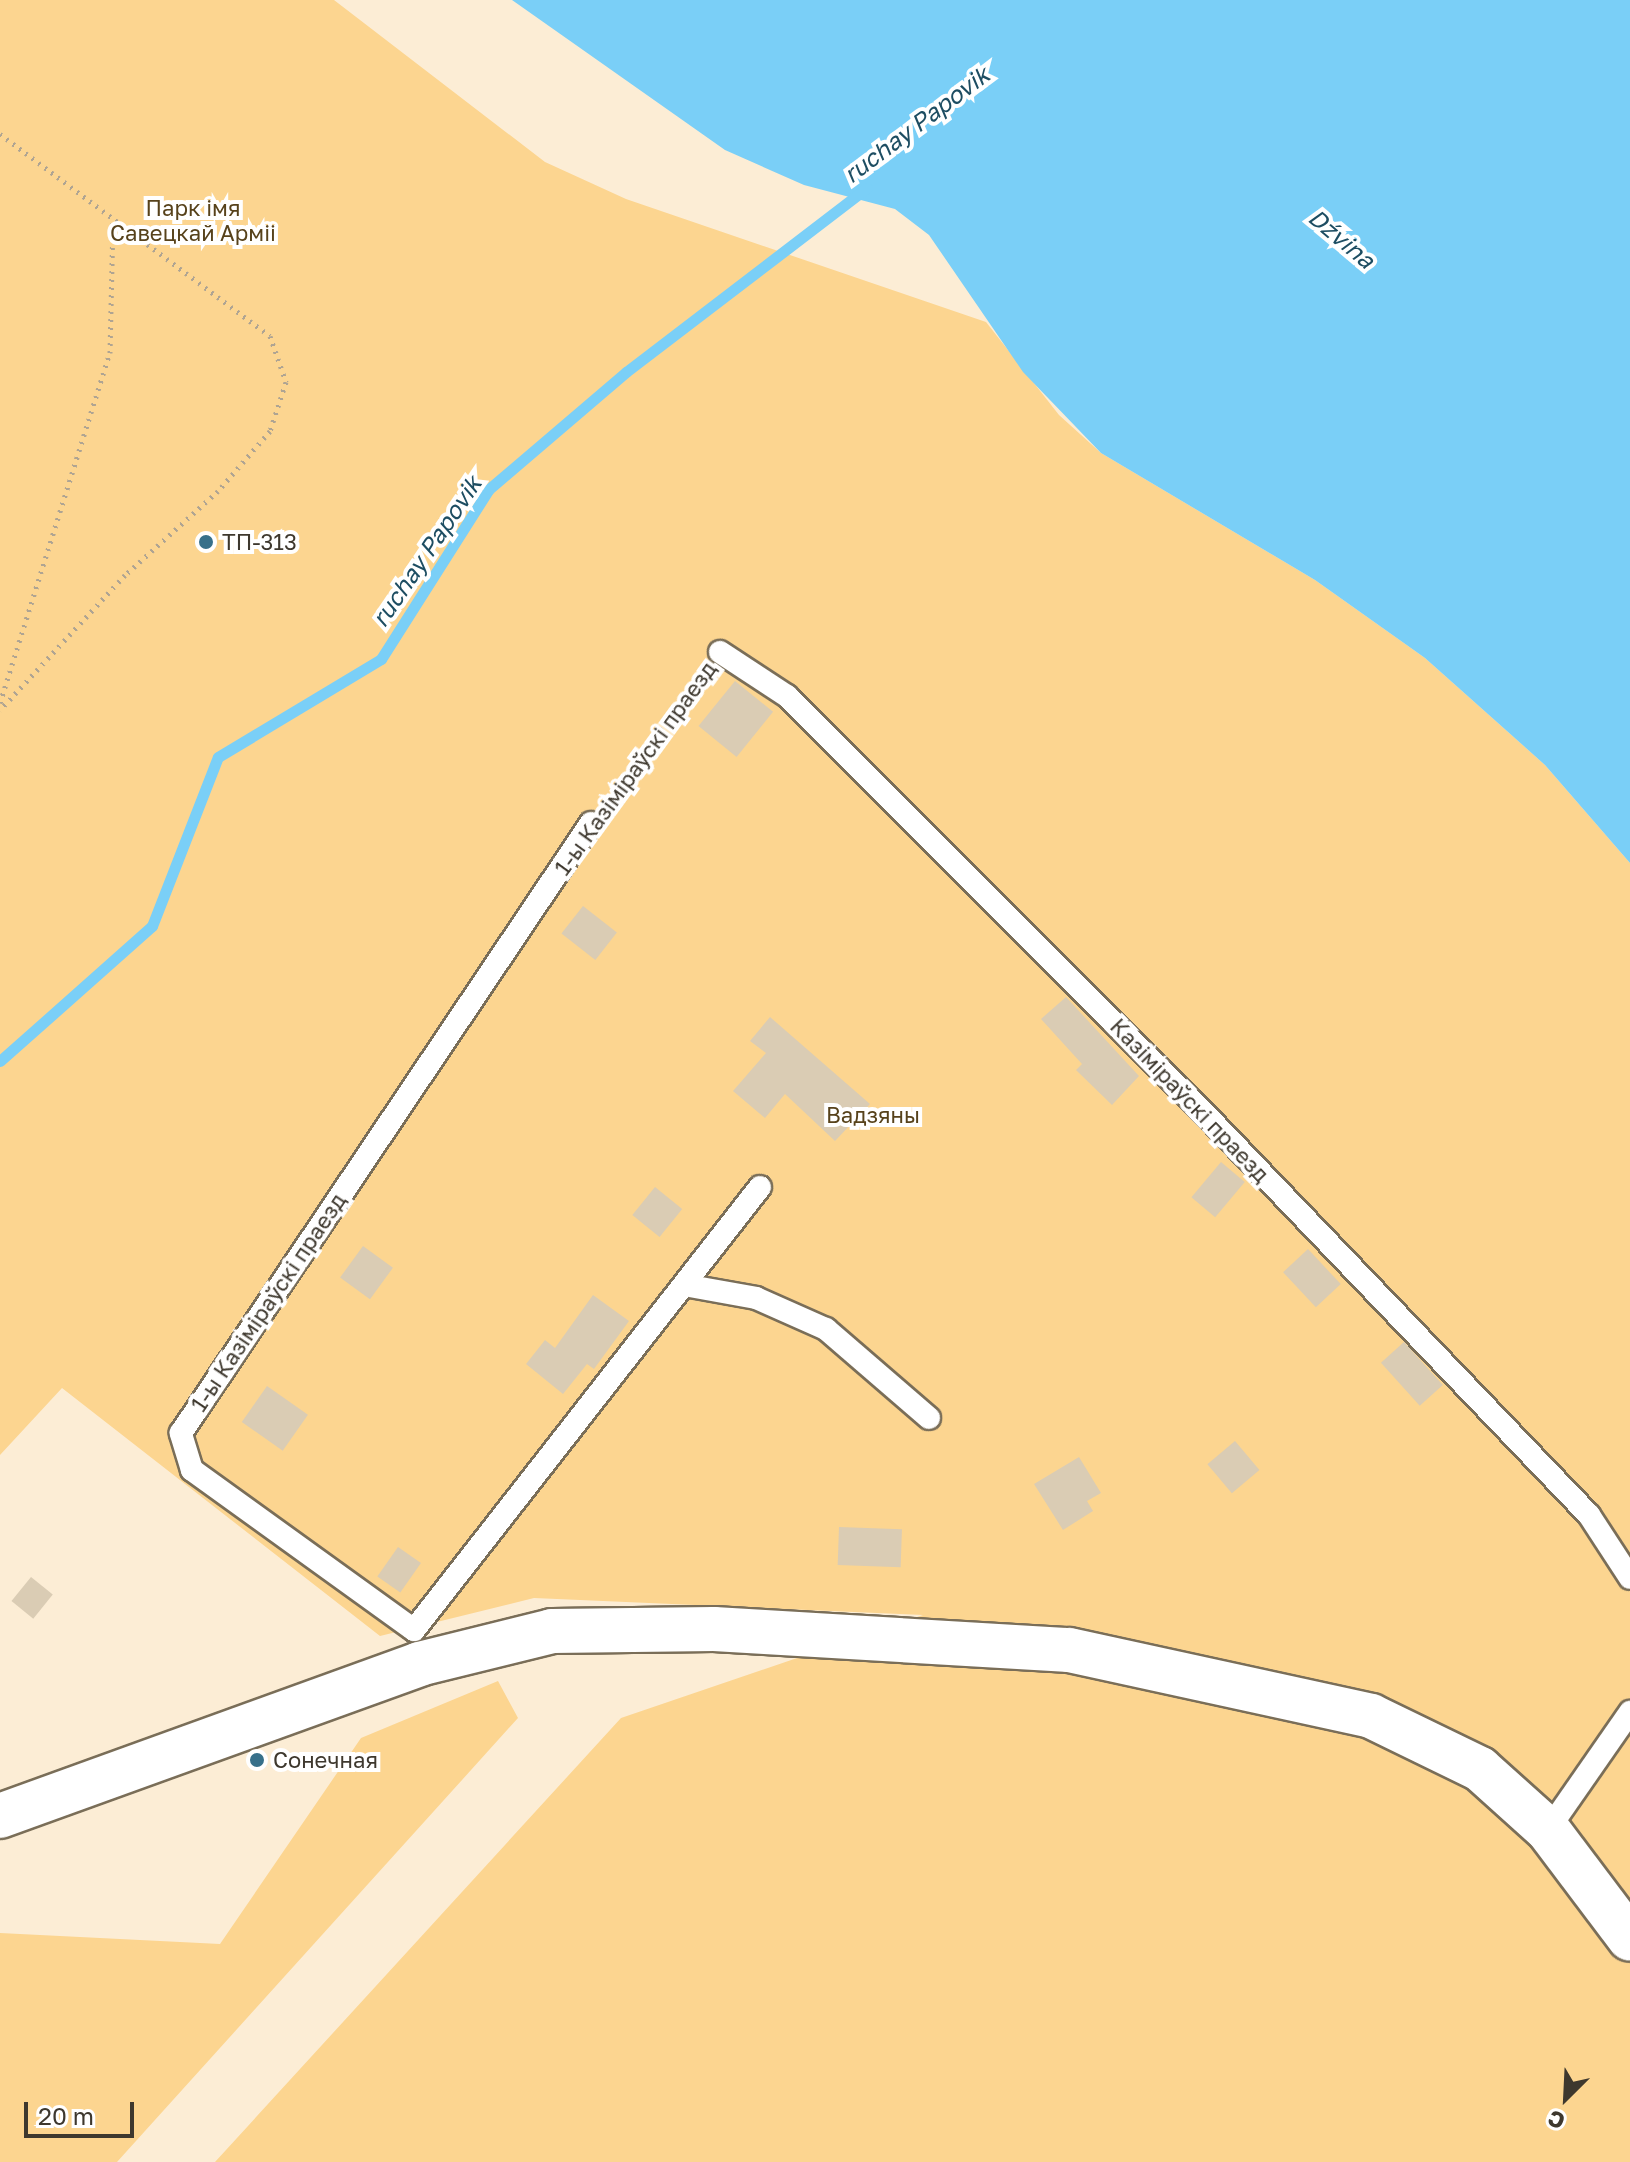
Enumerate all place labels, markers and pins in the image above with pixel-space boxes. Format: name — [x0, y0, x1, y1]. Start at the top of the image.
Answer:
place label: ТП-313 — [222, 529, 297, 555]
marker: ТП-313 — [197, 533, 215, 551]
place label: Сонечная — [273, 1747, 378, 1773]
marker: Сонечная — [248, 1751, 266, 1769]

